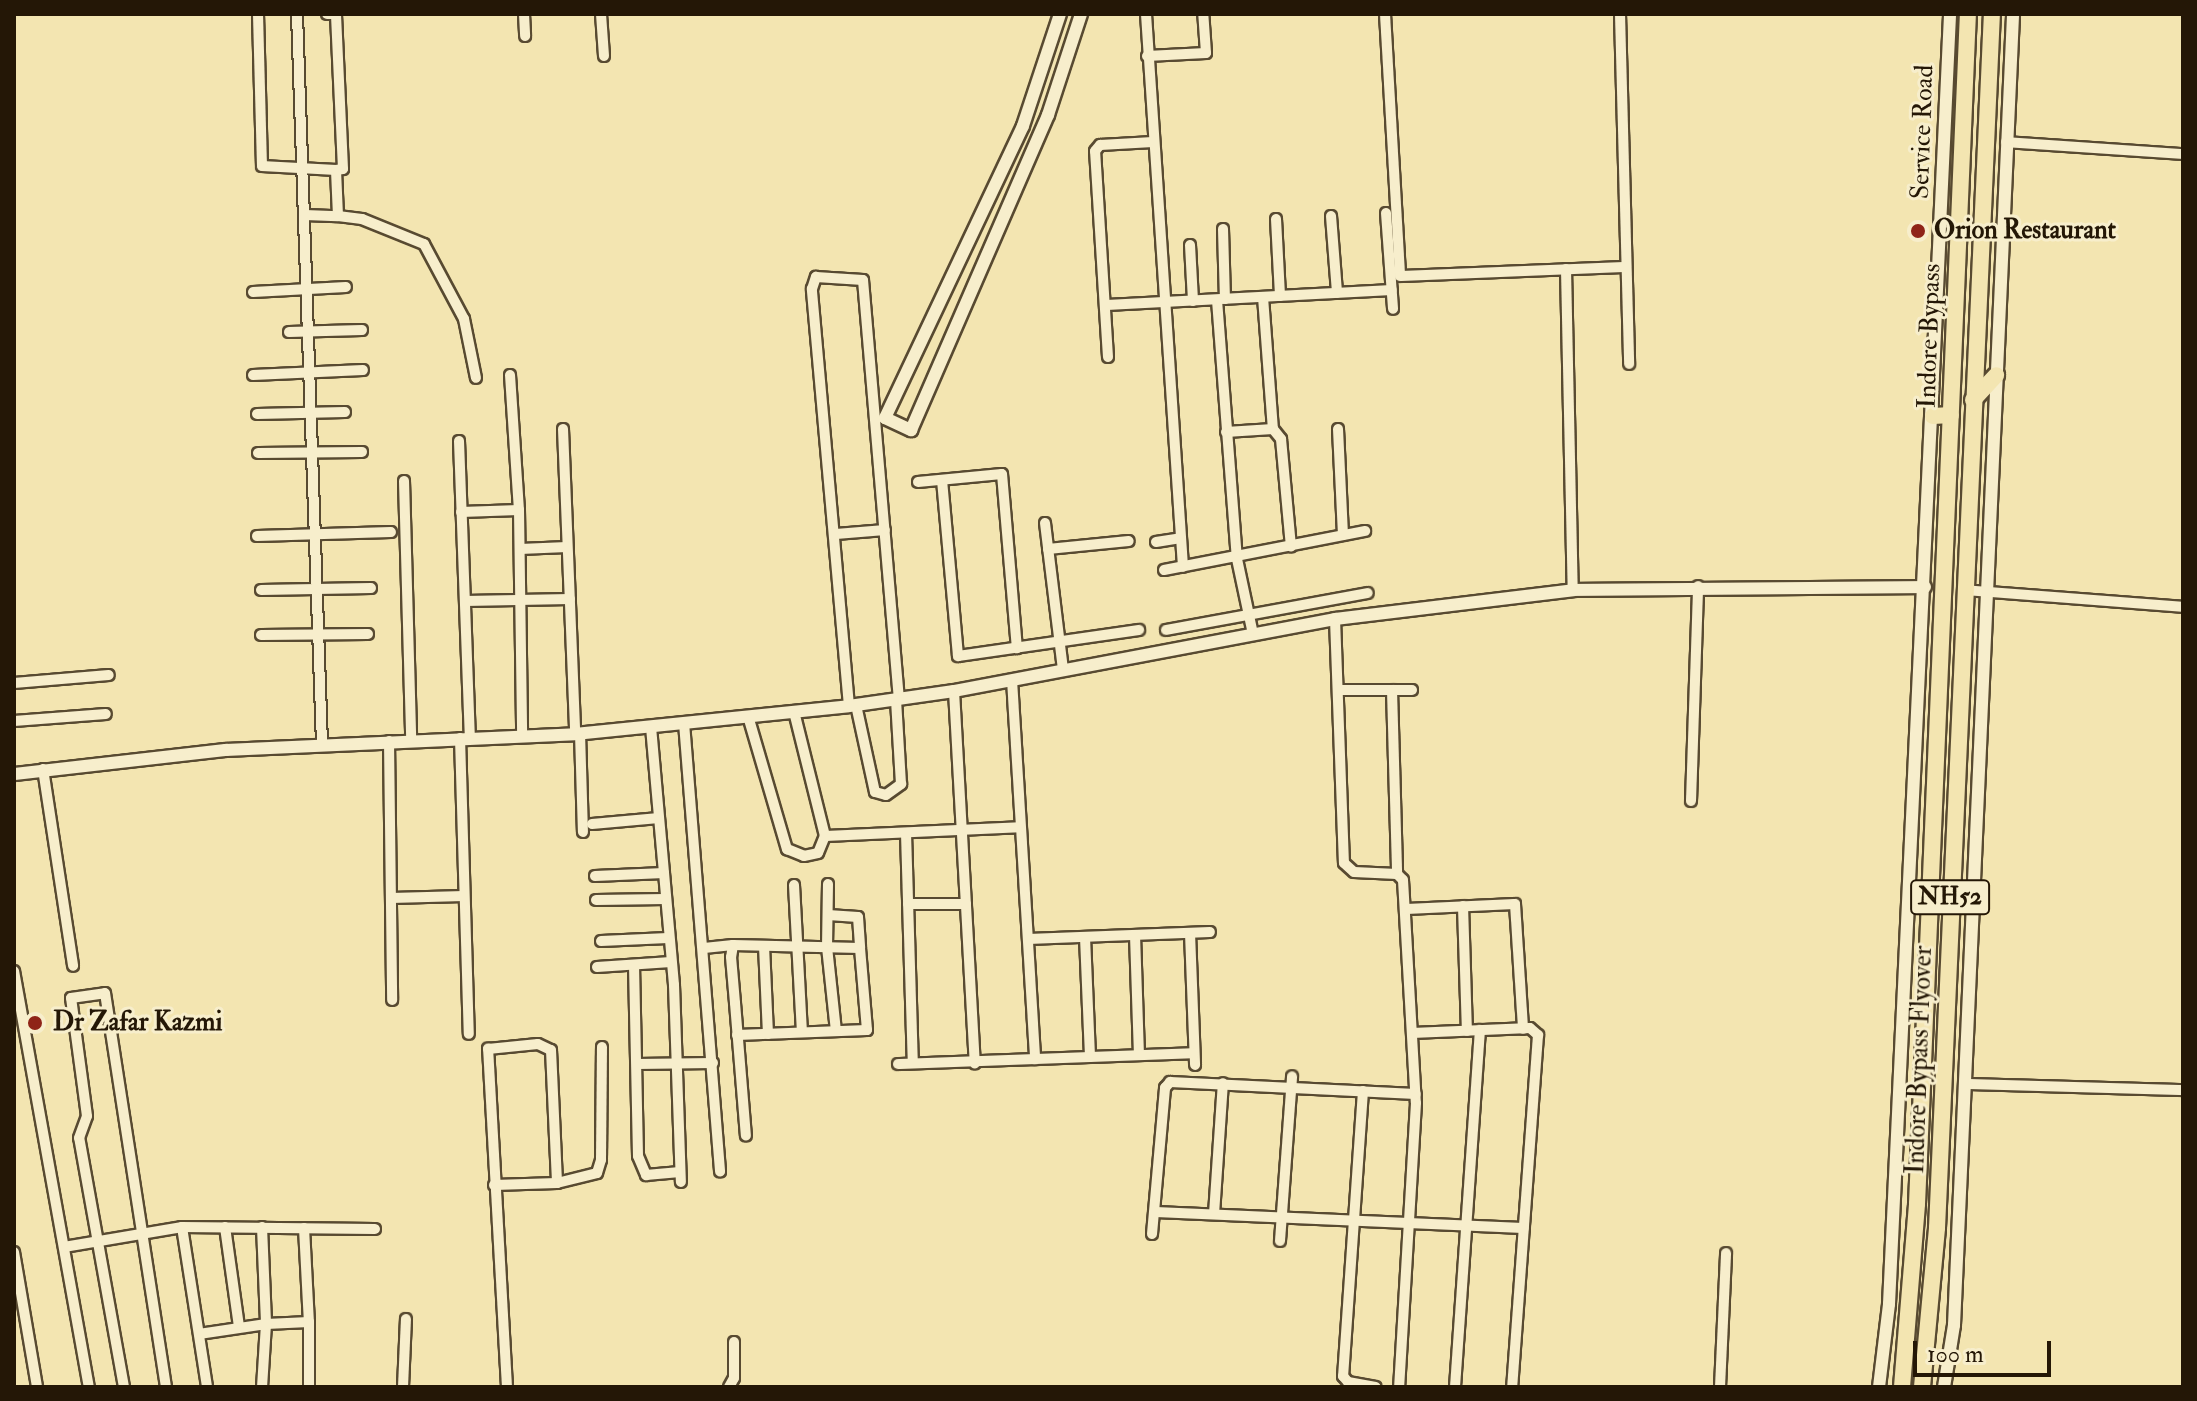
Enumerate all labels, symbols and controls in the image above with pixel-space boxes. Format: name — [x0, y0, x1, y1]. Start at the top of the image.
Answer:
street label: Service Road — [1905, 64, 1941, 200]
place label: Orion Restaurant — [1934, 215, 2116, 247]
marker: Orion Restaurant — [1909, 222, 1927, 240]
street label: Indore Bypass — [1912, 263, 1948, 409]
road number: NH52 — [1910, 877, 1990, 917]
street label: Indore Bypass Flyover — [1900, 945, 1940, 1175]
place label: Dr Zafar Kazmi — [53, 1007, 222, 1039]
marker: Dr Zafar Kazmi — [24, 1012, 46, 1034]
scale bar — [1917, 1325, 2055, 1375]
text: 100 m — [1927, 1339, 1984, 1370]

